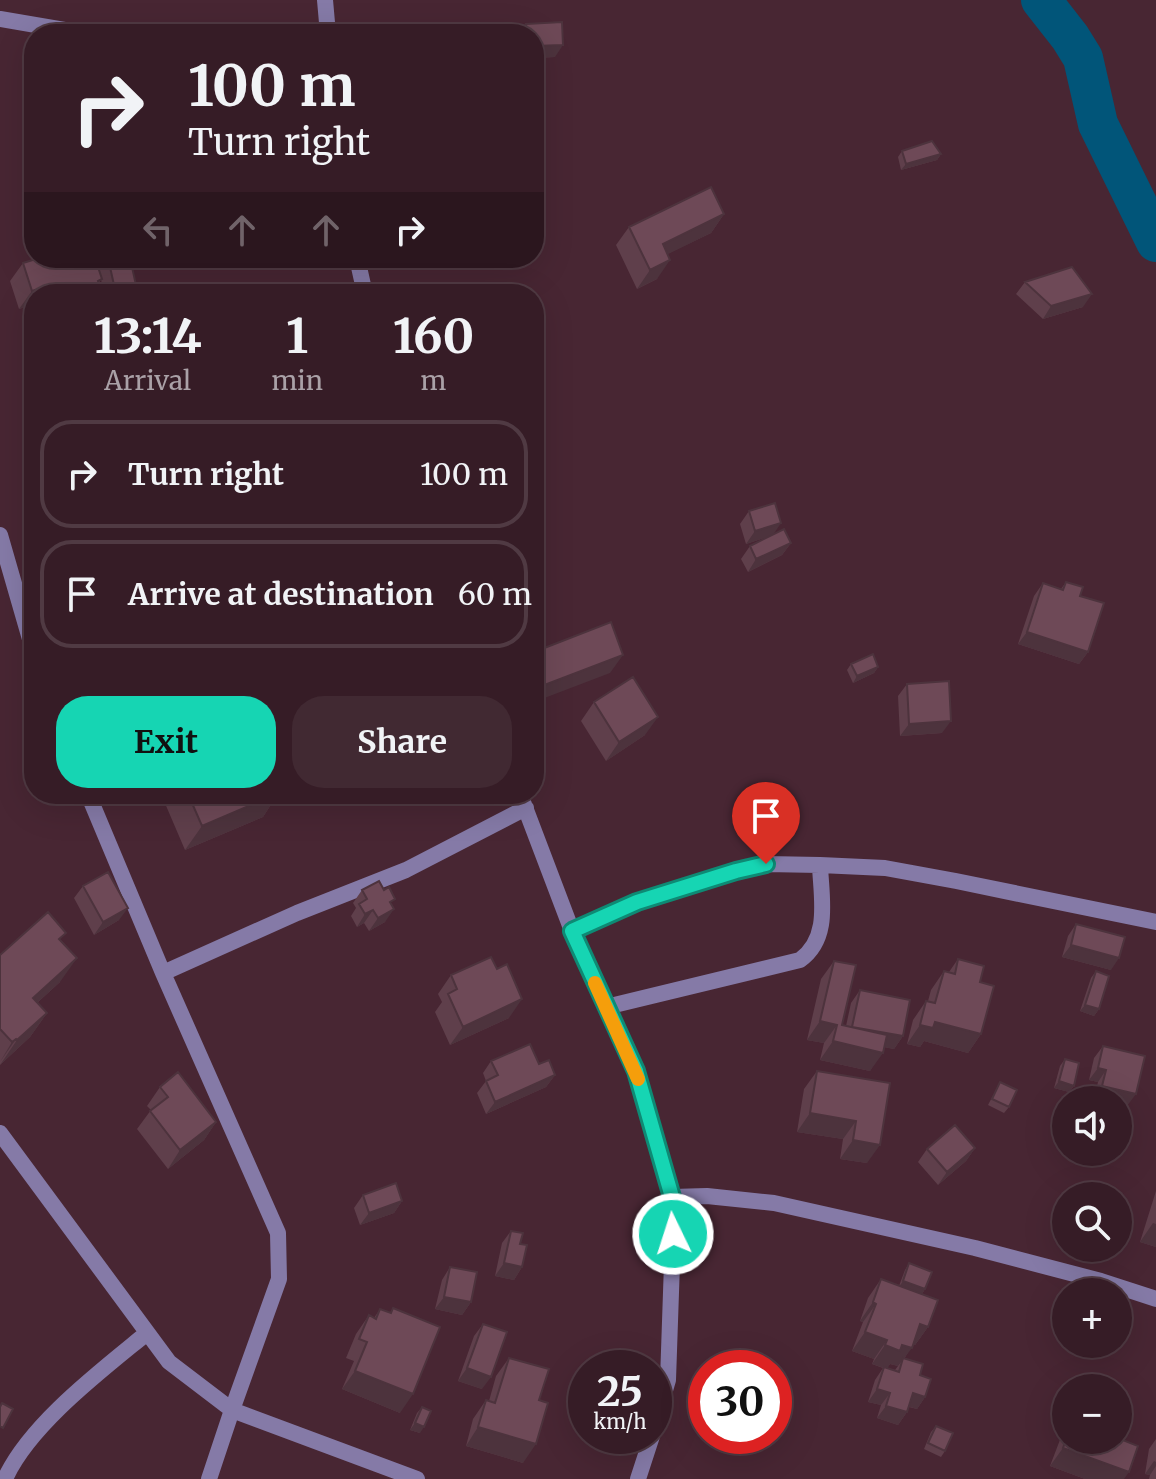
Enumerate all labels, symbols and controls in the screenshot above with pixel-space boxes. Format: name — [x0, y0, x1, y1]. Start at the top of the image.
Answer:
text: 100 m — [188, 51, 356, 121]
icon: right — [56, 56, 160, 160]
text: Turn right — [188, 120, 370, 165]
icon: left — [136, 208, 180, 252]
icon: ahead — [220, 208, 264, 252]
icon: ahead — [304, 208, 348, 252]
icon: right — [388, 208, 432, 252]
text: 13:14 — [94, 306, 202, 366]
text: 1 — [286, 306, 308, 366]
text: 160 — [393, 306, 474, 366]
text: Arrival — [104, 364, 191, 397]
text: min — [271, 364, 323, 397]
text: m — [421, 364, 446, 397]
icon: right — [60, 452, 104, 496]
text: Turn right — [128, 455, 284, 493]
text: 100 m — [420, 455, 508, 493]
icon: arrive — [60, 572, 104, 616]
text: Arrive at destination — [128, 575, 434, 613]
text: 60 m — [458, 575, 532, 613]
button: Exit — [56, 696, 276, 788]
button: Share — [292, 696, 512, 788]
pin — [732, 782, 800, 864]
icon: arrive — [744, 794, 788, 838]
map controls — [1052, 1086, 1132, 1454]
button: sound — [1052, 1086, 1132, 1166]
button: search — [1052, 1182, 1132, 1262]
position arrow — [631, 1192, 715, 1276]
button: + — [1052, 1278, 1132, 1358]
speed limit sign: 30 — [688, 1350, 792, 1454]
text: 25 — [597, 1367, 643, 1417]
button: − — [1052, 1374, 1132, 1454]
text: km/h — [594, 1409, 646, 1434]

